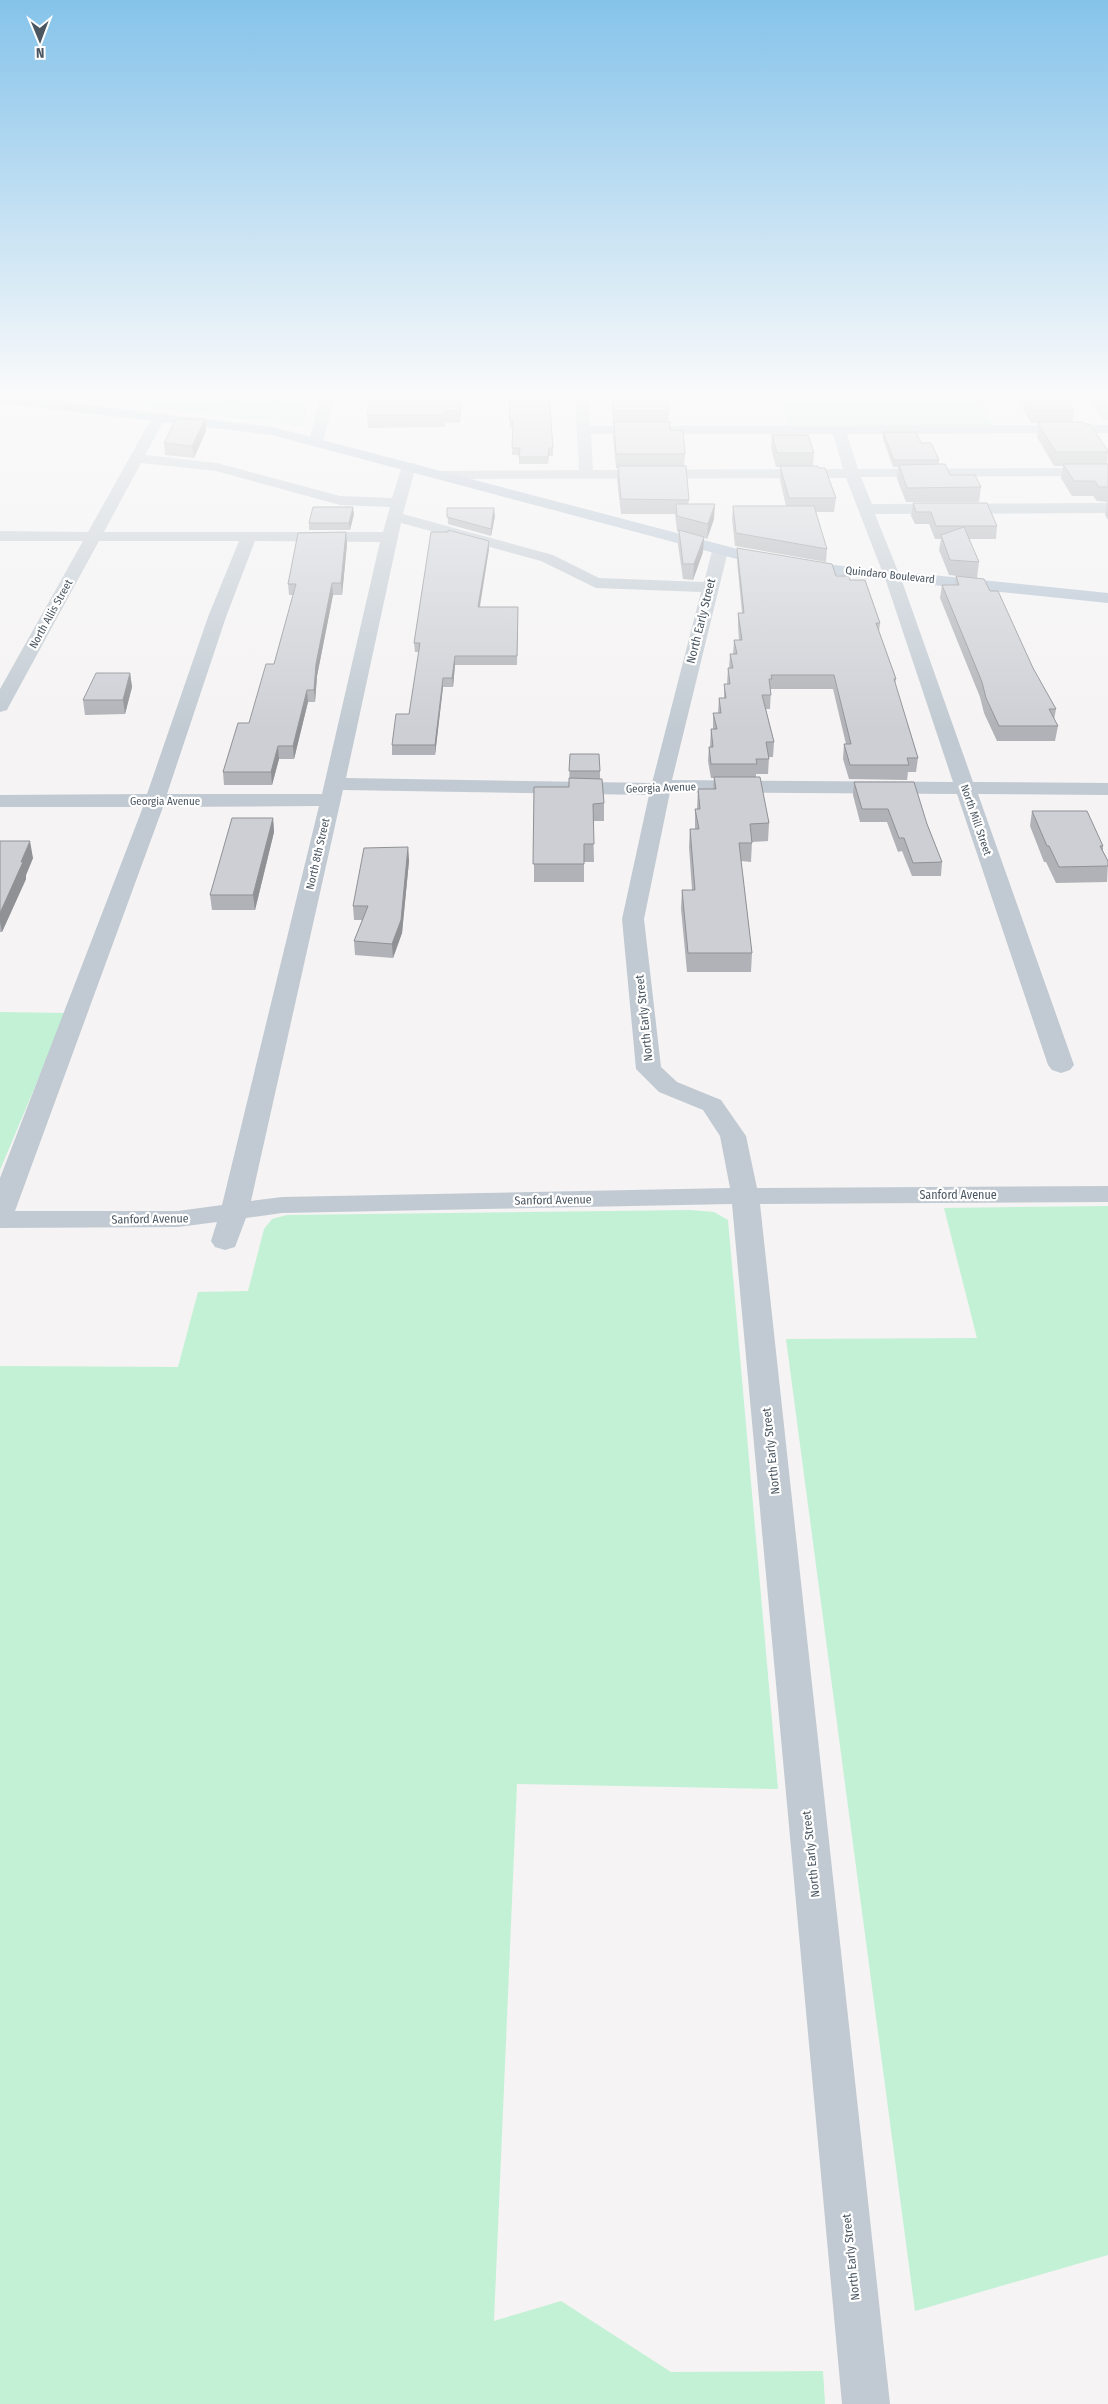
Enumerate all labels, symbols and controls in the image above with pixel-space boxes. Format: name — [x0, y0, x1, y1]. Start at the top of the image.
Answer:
north arrow — [15, 15, 65, 65]
text: N — [36, 44, 45, 61]
street label: Quindaro Boulevard — [845, 564, 935, 586]
street label: North Allis Street — [27, 577, 76, 651]
street label: North Early Street — [684, 577, 718, 665]
street label: Georgia Avenue — [626, 780, 696, 796]
street label: North Mill Street — [958, 783, 994, 858]
street label: Georgia Avenue — [130, 795, 200, 808]
street label: North 8th Street — [303, 817, 333, 891]
street label: North Early Street — [632, 974, 656, 1062]
street label: Sanford Avenue — [919, 1188, 997, 1202]
street label: Sanford Avenue — [514, 1192, 592, 1208]
street label: Sanford Avenue — [111, 1211, 189, 1227]
street label: North Early Street — [759, 1407, 783, 1495]
street label: North Early Street — [799, 1810, 823, 1898]
street label: North Early Street — [839, 2213, 863, 2301]

